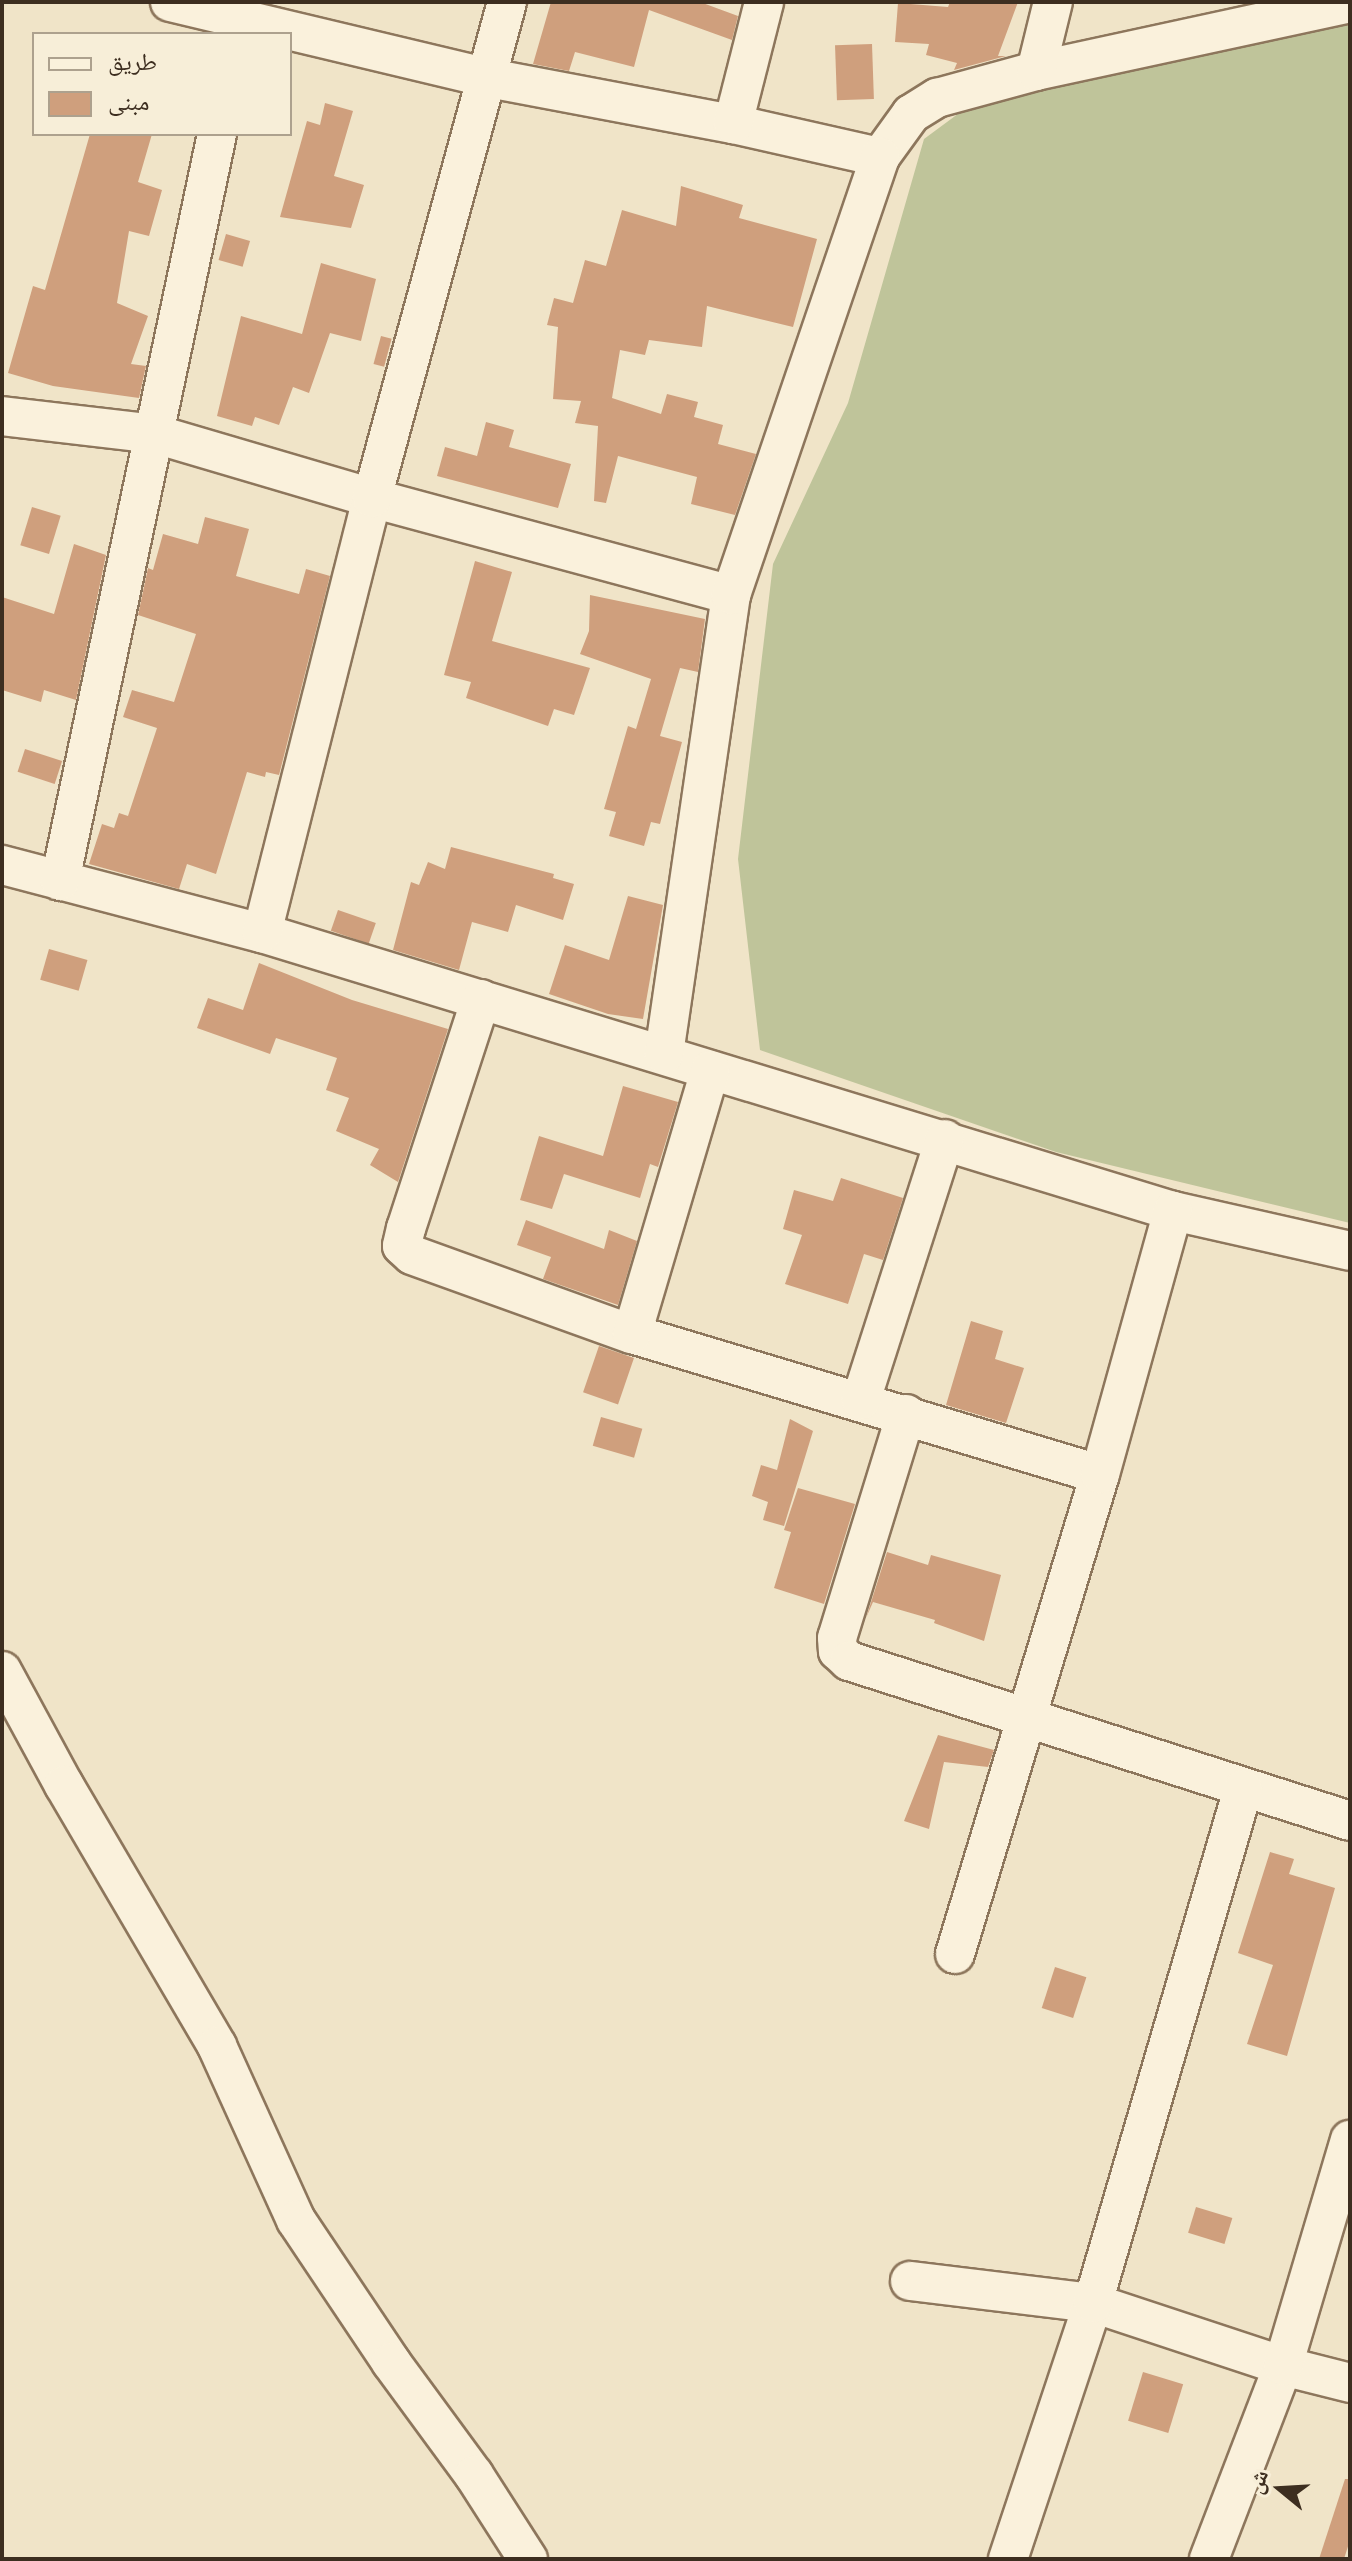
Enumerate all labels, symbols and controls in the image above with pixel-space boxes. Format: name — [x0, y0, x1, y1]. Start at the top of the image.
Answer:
legend — [32, 32, 292, 136]
text: طريق — [108, 45, 157, 77]
text: مبنى — [108, 85, 149, 117]
north arrow — [1240, 2449, 1320, 2529]
text: ش — [1239, 2466, 1274, 2497]

